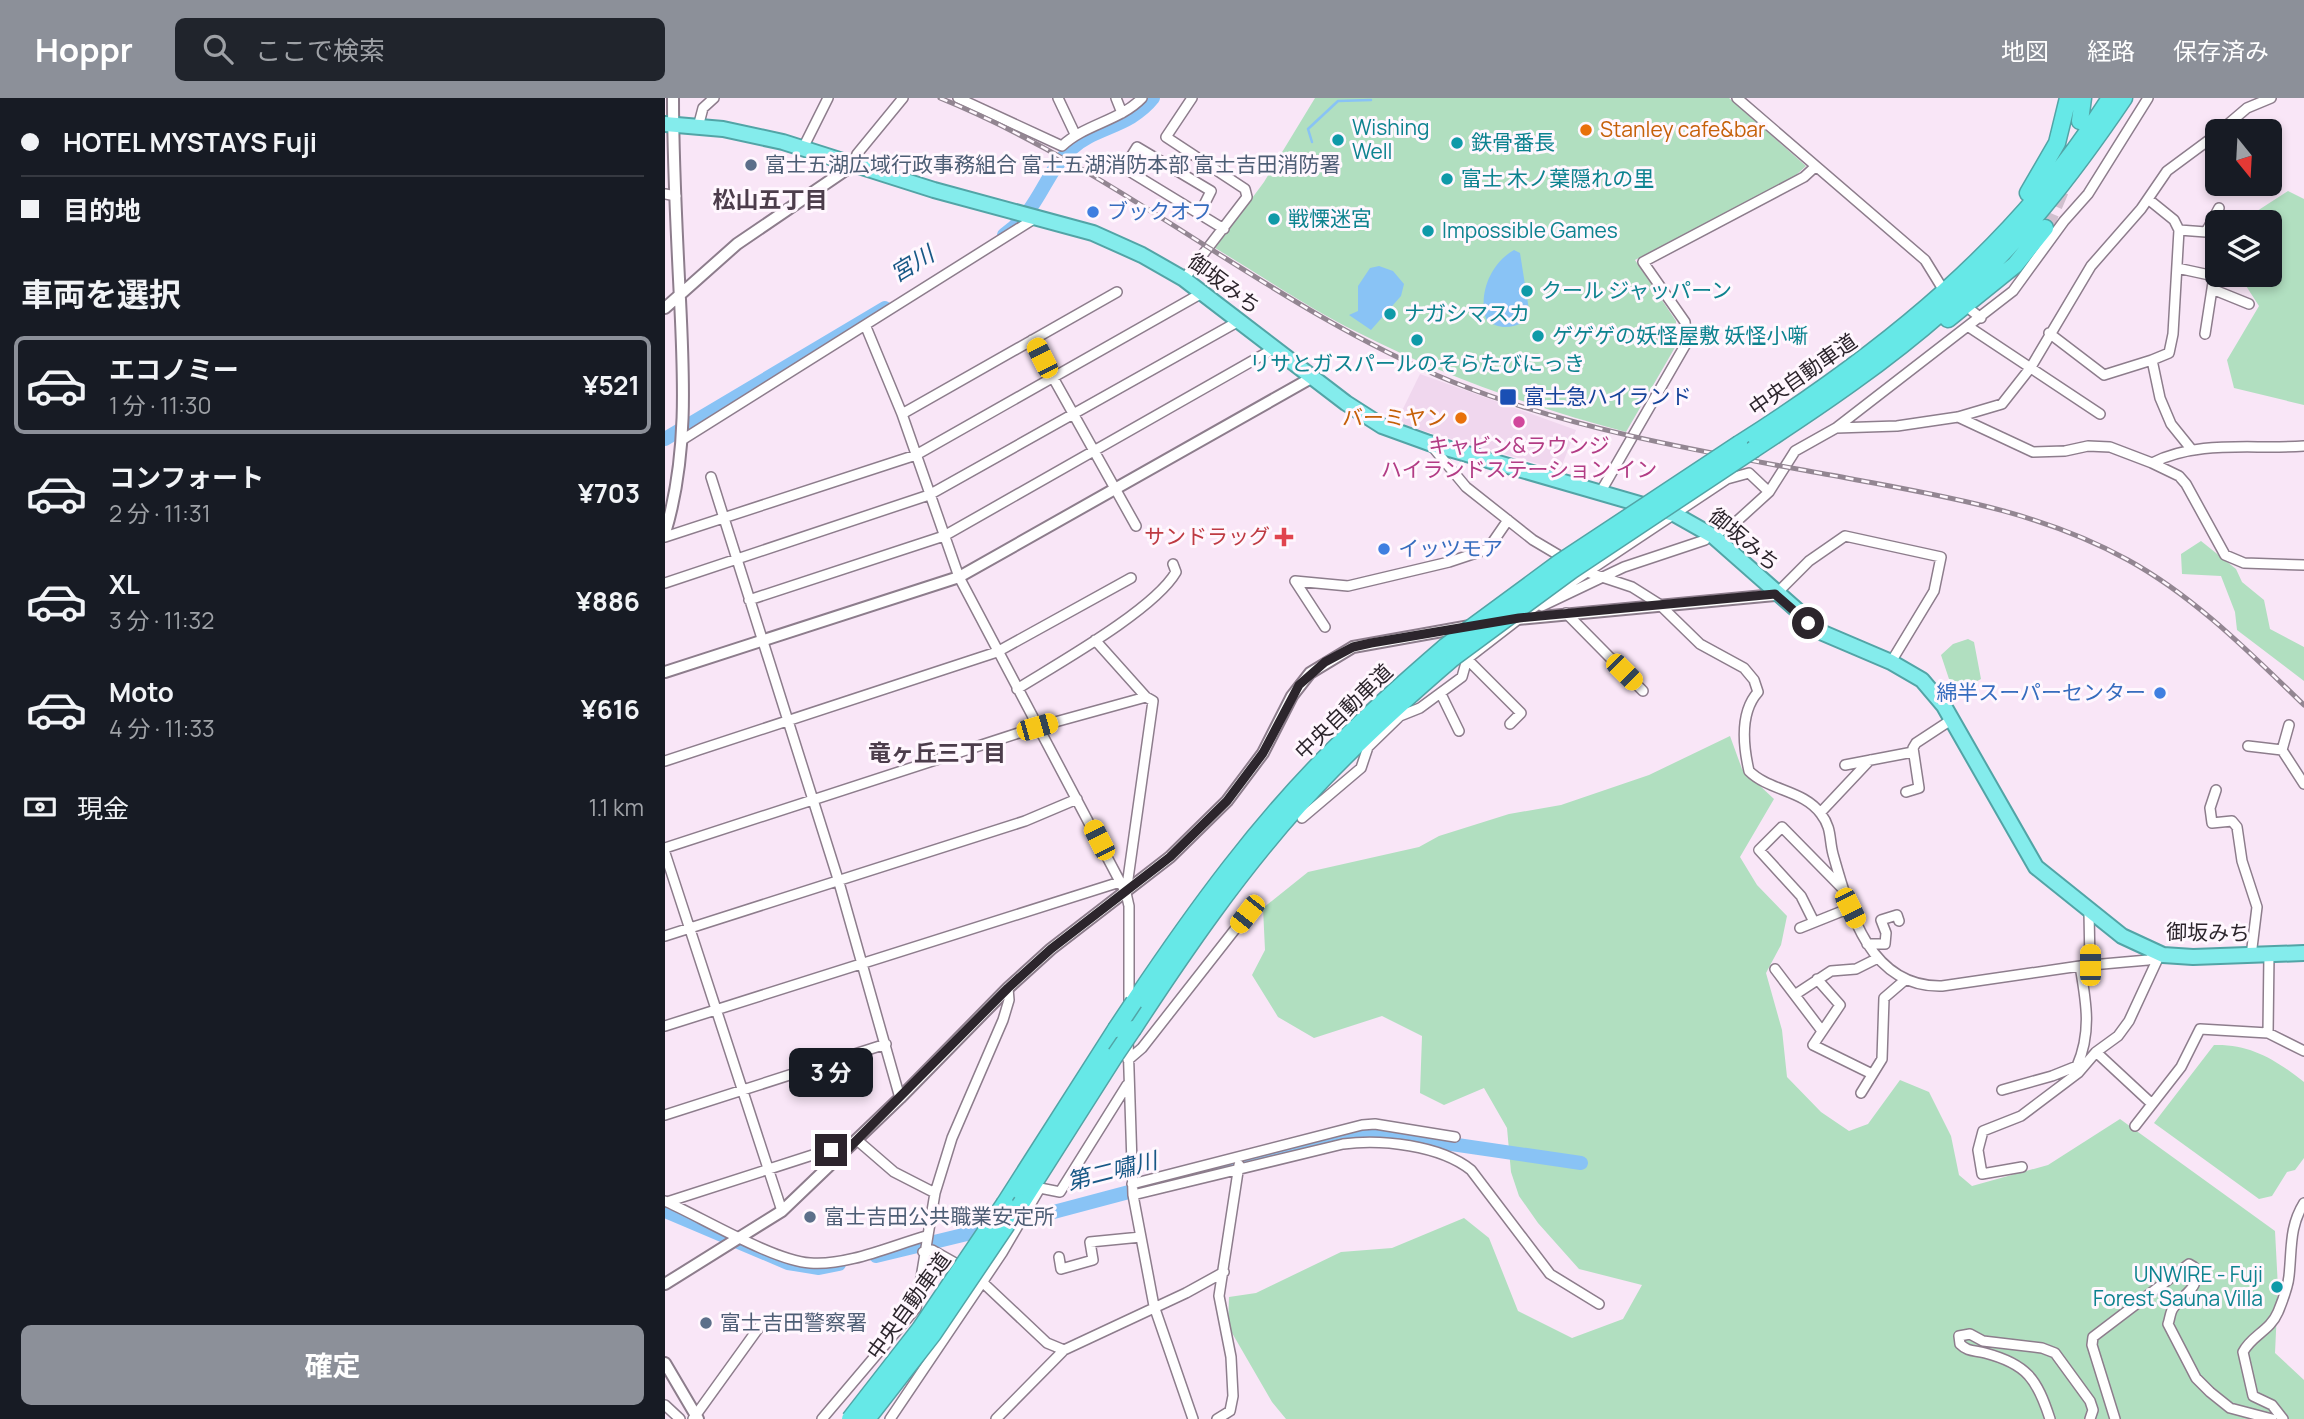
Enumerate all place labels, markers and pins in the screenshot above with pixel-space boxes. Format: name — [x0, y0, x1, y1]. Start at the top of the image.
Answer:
place label: Wishing Well — [1352, 113, 1429, 165]
place label: Stanley cafe&bar — [1600, 115, 1766, 143]
marker: Stanley cafe&bar — [1578, 122, 1594, 138]
place label: 鉄骨番長 — [1471, 128, 1555, 156]
marker: Wishing Well — [1330, 132, 1346, 148]
marker: 鉄骨番長 — [1449, 135, 1465, 151]
place label: 富士五湖広域行政事務組合 富士五湖消防本部 富士吉田消防署 — [765, 150, 1340, 178]
marker: 富士五湖広域行政事務組合 富士五湖消防本部 富士吉田消防署 — [743, 157, 759, 173]
place label: 富士 木ノ葉隠れの里 — [1461, 164, 1654, 192]
marker: 富士 木ノ葉隠れの里 — [1439, 171, 1455, 187]
place label: ブックオフ — [1107, 197, 1212, 225]
marker: ブックオフ — [1085, 204, 1101, 220]
place label: 戦慄迷宮 — [1288, 204, 1372, 232]
marker: 戦慄迷宮 — [1266, 211, 1282, 227]
place label: Impossible Games — [1442, 216, 1618, 244]
marker: Impossible Games — [1420, 223, 1436, 239]
place label: クール ジャッパーン — [1541, 276, 1732, 304]
marker: クール ジャッパーン — [1519, 283, 1535, 299]
place label: ナガシマスカ — [1404, 299, 1530, 327]
marker: ナガシマスカ — [1382, 306, 1398, 322]
place label: ゲゲゲの妖怪屋敷 妖怪小噺 — [1552, 321, 1808, 349]
marker: ゲゲゲの妖怪屋敷 妖怪小噺 — [1530, 328, 1546, 344]
marker: リサとガスパールのそらたびにっき — [1409, 332, 1425, 348]
place label: リサとガスパールのそらたびにっき — [1249, 349, 1585, 377]
place label: 富士急ハイランド — [1524, 382, 1692, 410]
marker: 富士急ハイランド — [1498, 387, 1518, 407]
place label: バーミヤン — [1342, 403, 1447, 431]
marker: バーミヤン — [1453, 410, 1469, 426]
marker: キャビン&ラウンジ ハイランドステーション イン — [1511, 414, 1527, 430]
place label: キャビン&ラウンジ ハイランドステーション イン — [1381, 431, 1657, 483]
place label: サンドラッグ — [1144, 522, 1270, 550]
marker: サンドラッグ — [1276, 529, 1292, 545]
place label: イッツモア — [1398, 534, 1503, 562]
marker: イッツモア — [1376, 541, 1392, 557]
place label: 綿半スーパーセンター — [1936, 678, 2146, 706]
marker: 綿半スーパーセンター — [2152, 685, 2168, 701]
place label: 富士吉田公共職業安定所 — [824, 1202, 1055, 1230]
marker: 富士吉田公共職業安定所 — [802, 1209, 818, 1225]
place label: UNWIRE - Fuji Forest Sauna Villa — [2093, 1260, 2263, 1312]
marker: UNWIRE - Fuji Forest Sauna Villa — [2269, 1279, 2285, 1295]
place label: 富士吉田警察署 — [720, 1308, 867, 1336]
marker: 富士吉田警察署 — [698, 1315, 714, 1331]

